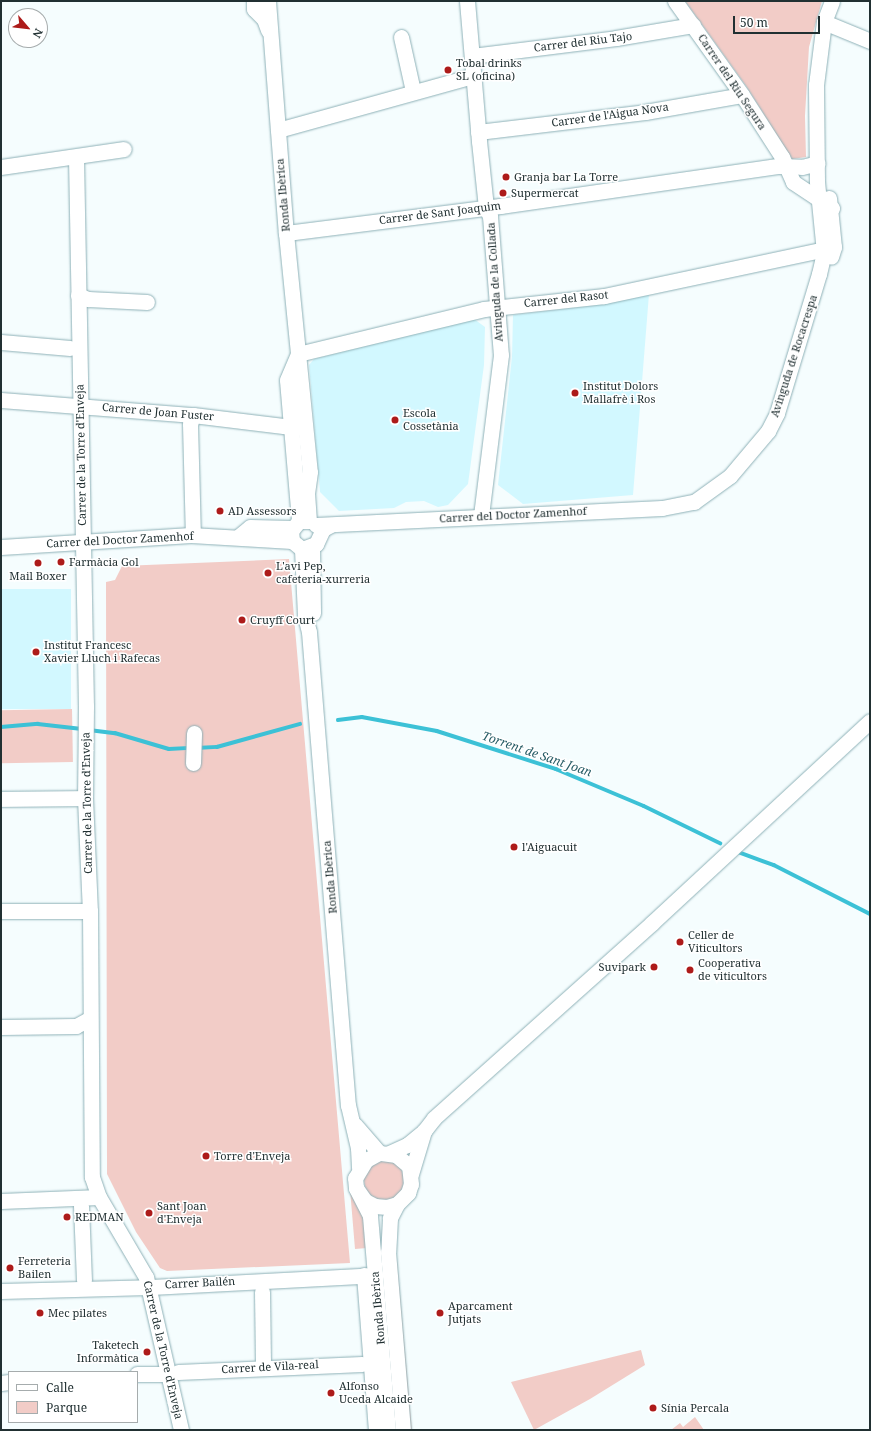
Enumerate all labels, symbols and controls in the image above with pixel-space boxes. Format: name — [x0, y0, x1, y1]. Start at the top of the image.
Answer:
north arrow — [8, 8, 48, 48]
scale bar — [735, 8, 822, 34]
text: 50 m — [740, 14, 768, 31]
text: N — [29, 26, 47, 41]
street label: Carrer del Riu Tajo — [533, 29, 633, 55]
street label: Carrer del Riu Segura — [695, 32, 769, 132]
place label: Tobal drinks SL (oficina) — [456, 57, 522, 83]
marker: Tobal drinks SL (oficina) — [443, 65, 453, 75]
street label: Carrer de l'Aigua Nova — [551, 100, 669, 130]
street label: Ronda Ibèrica — [273, 158, 293, 232]
place label: Granja bar La Torre — [514, 170, 618, 184]
marker: Granja bar La Torre — [501, 172, 511, 182]
place label: Supermercat — [511, 186, 579, 200]
marker: Supermercat — [498, 188, 508, 198]
street label: Carrer de Sant Joaquim — [378, 199, 502, 227]
street label: Avinguda de la Collada — [484, 222, 506, 342]
street label: Carrer del Rasot — [523, 288, 609, 310]
street label: Avinguda de Rocacrespa — [768, 293, 820, 419]
place label: Institut Dolors Mallafrè i Ros — [583, 380, 658, 406]
street label: Carrer de la Torre d'Enveja — [73, 384, 89, 526]
marker: Institut Dolors Mallafrè i Ros — [570, 388, 580, 398]
street label: Carrer de Joan Fuster — [101, 401, 215, 423]
place label: Escola Cossetània — [403, 407, 459, 433]
marker: Escola Cossetània — [390, 415, 400, 425]
place label: AD Assessors — [228, 504, 297, 518]
street label: Carrer del Doctor Zamenhof — [439, 505, 587, 525]
marker: AD Assessors — [215, 506, 225, 516]
street label: Carrer del Doctor Zamenhof — [46, 530, 194, 550]
place label: Farmàcia Gol — [69, 555, 139, 569]
marker: Farmàcia Gol — [56, 557, 66, 567]
marker: Mail Boxer — [33, 558, 43, 568]
place label: L'avi Pep, cafeteria-xurreria — [276, 560, 370, 586]
marker: L'avi Pep, cafeteria-xurreria — [263, 568, 273, 578]
place label: Mail Boxer — [9, 569, 67, 583]
place label: Cruyff Court — [250, 613, 315, 627]
marker: Cruyff Court — [237, 615, 247, 625]
place label: Institut Francesc Xavier Lluch i Rafecas — [44, 639, 160, 665]
marker: Institut Francesc Xavier Lluch i Rafecas — [31, 647, 41, 657]
water label: Torrent de Sant Joan — [480, 728, 594, 780]
street label: Carrer de la Torre d'Enveja — [79, 732, 95, 874]
street label: Ronda Ibèrica — [320, 840, 340, 914]
place label: l'Aiguacuit — [522, 840, 577, 854]
marker: l'Aiguacuit — [509, 842, 519, 852]
place label: Celler de Viticultors — [688, 929, 743, 955]
marker: Celler de Viticultors — [675, 937, 685, 947]
place label: Cooperativa de viticultors — [698, 957, 767, 983]
place label: Suvipark — [599, 960, 646, 974]
marker: Suvipark — [649, 962, 659, 972]
marker: Cooperativa de viticultors — [685, 965, 695, 975]
place label: Torre d'Enveja — [214, 1149, 291, 1163]
marker: Torre d'Enveja — [201, 1151, 211, 1161]
place label: Sant Joan d'Enveja — [157, 1200, 207, 1226]
marker: Sant Joan d'Enveja — [144, 1208, 154, 1218]
place label: REDMAN — [75, 1210, 124, 1224]
marker: REDMAN — [62, 1212, 72, 1222]
place label: Ferreteria Bailen — [18, 1255, 71, 1281]
marker: Ferreteria Bailen — [5, 1263, 15, 1273]
street label: Ronda Ibèrica — [368, 1271, 388, 1345]
street label: Carrer Bailén — [164, 1275, 236, 1291]
street label: Carrer de la Torre d'Enveja — [141, 1279, 185, 1421]
place label: Aparcament Jutjats — [448, 1300, 513, 1326]
place label: Mec pilates — [48, 1306, 107, 1320]
marker: Mec pilates — [35, 1308, 45, 1318]
marker: Aparcament Jutjats — [435, 1308, 445, 1318]
place label: Taketech Informàtica — [77, 1339, 139, 1365]
marker: Taketech Informàtica — [142, 1347, 152, 1357]
street label: Carrer de Vila-real — [221, 1358, 319, 1376]
legend — [8, 1371, 138, 1423]
text: Calle — [46, 1379, 74, 1396]
place label: Alfonso Uceda Alcaide — [339, 1380, 413, 1406]
marker: Alfonso Uceda Alcaide — [326, 1388, 336, 1398]
text: Parque — [46, 1399, 87, 1416]
place label: Sínia Percala — [661, 1401, 729, 1415]
marker: Sínia Percala — [648, 1403, 658, 1413]

